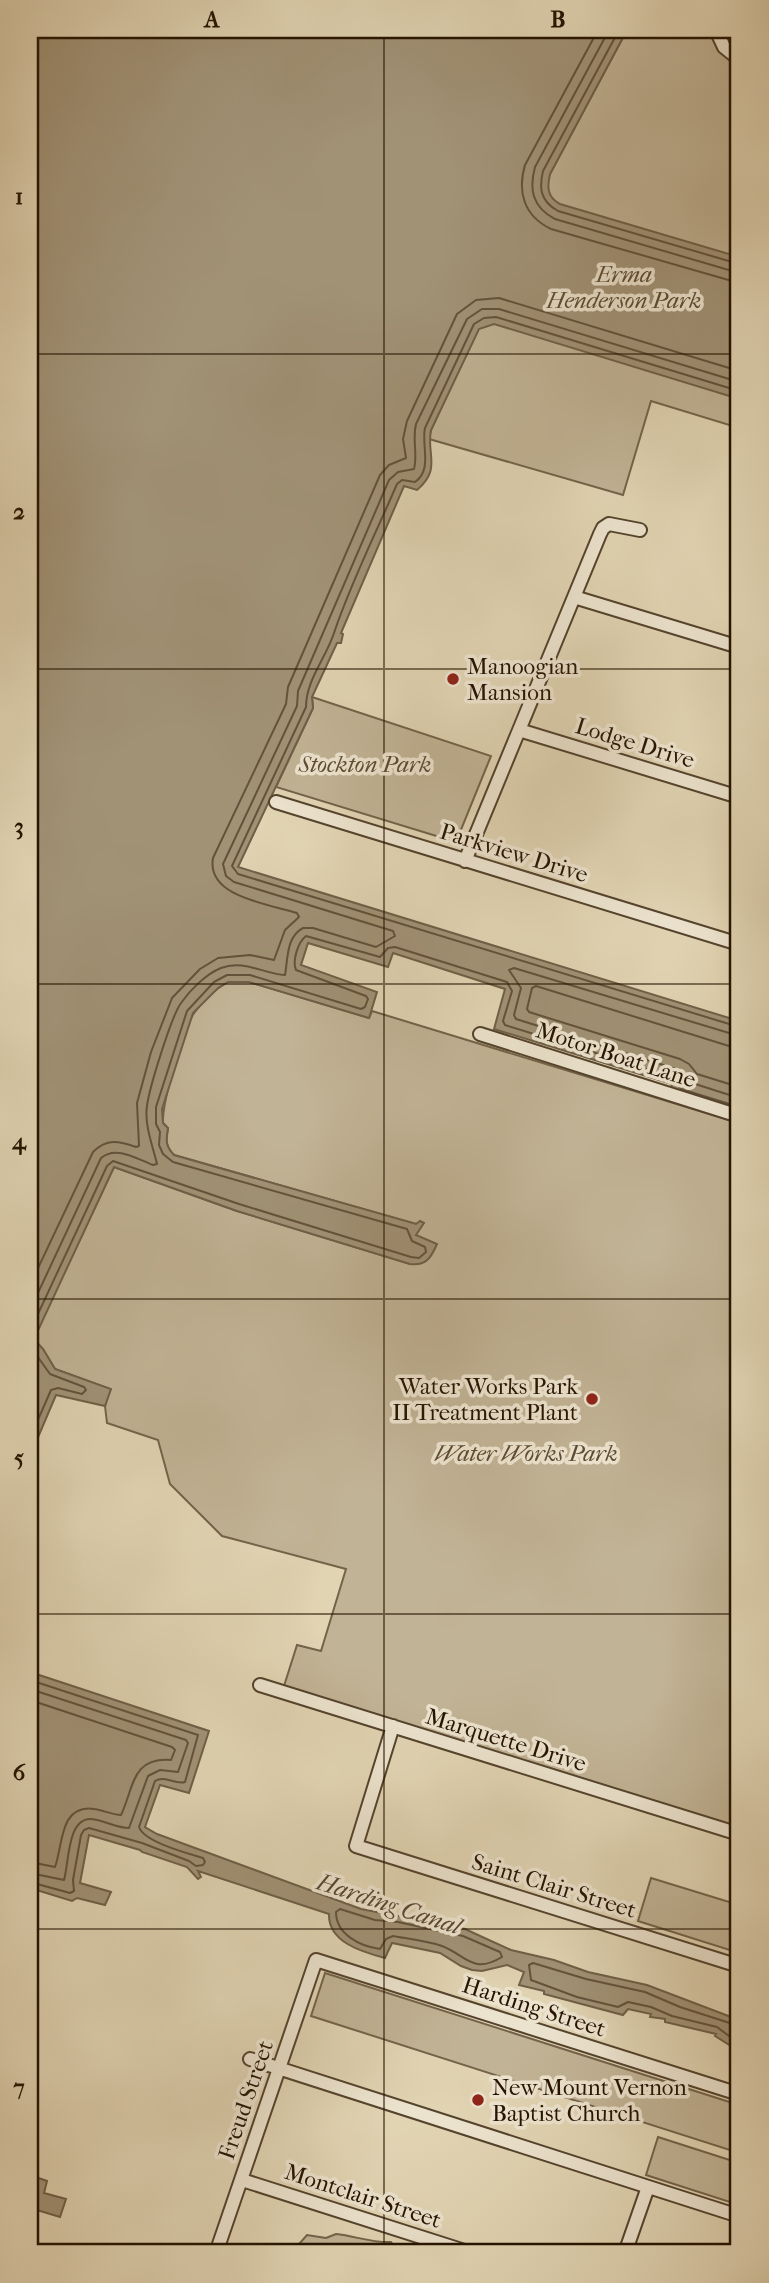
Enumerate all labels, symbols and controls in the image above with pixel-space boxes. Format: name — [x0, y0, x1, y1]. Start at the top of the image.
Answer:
text: A — [203, 6, 221, 33]
text: B — [551, 6, 566, 33]
text: 1 — [15, 183, 23, 210]
park label: Erma Henderson Park — [546, 261, 701, 314]
text: 2 — [13, 498, 25, 525]
place label: Manoogian Mansion — [467, 653, 579, 706]
marker: Manoogian Mansion — [445, 671, 461, 687]
street label: Lodge Drive — [572, 712, 698, 774]
park label: Stockton Park — [298, 751, 431, 778]
text: 3 — [14, 813, 24, 840]
street label: Parkview Drive — [437, 818, 591, 888]
street label: Motor Boat Lane — [533, 1016, 699, 1094]
text: 4 — [11, 1128, 27, 1155]
place label: Water Works Park II Treatment Plant — [392, 1373, 579, 1426]
marker: Water Works Park II Treatment Plant — [584, 1391, 600, 1407]
park label: Water Works Park — [434, 1440, 618, 1467]
text: 5 — [14, 1444, 24, 1471]
street label: Marquette Drive — [422, 1703, 590, 1777]
text: 6 — [13, 1759, 26, 1786]
street label: Saint Clair Street — [469, 1848, 639, 1924]
water label: Harding Canal — [313, 1867, 467, 1941]
street label: Harding Street — [459, 1971, 609, 2043]
street label: Freud Street — [213, 2037, 279, 2163]
text: 7 — [12, 2074, 25, 2101]
place label: New Mount Vernon Baptist Church — [492, 2074, 687, 2127]
marker: New Mount Vernon Baptist Church — [470, 2092, 486, 2108]
street label: Montclair Street — [281, 2158, 445, 2234]

